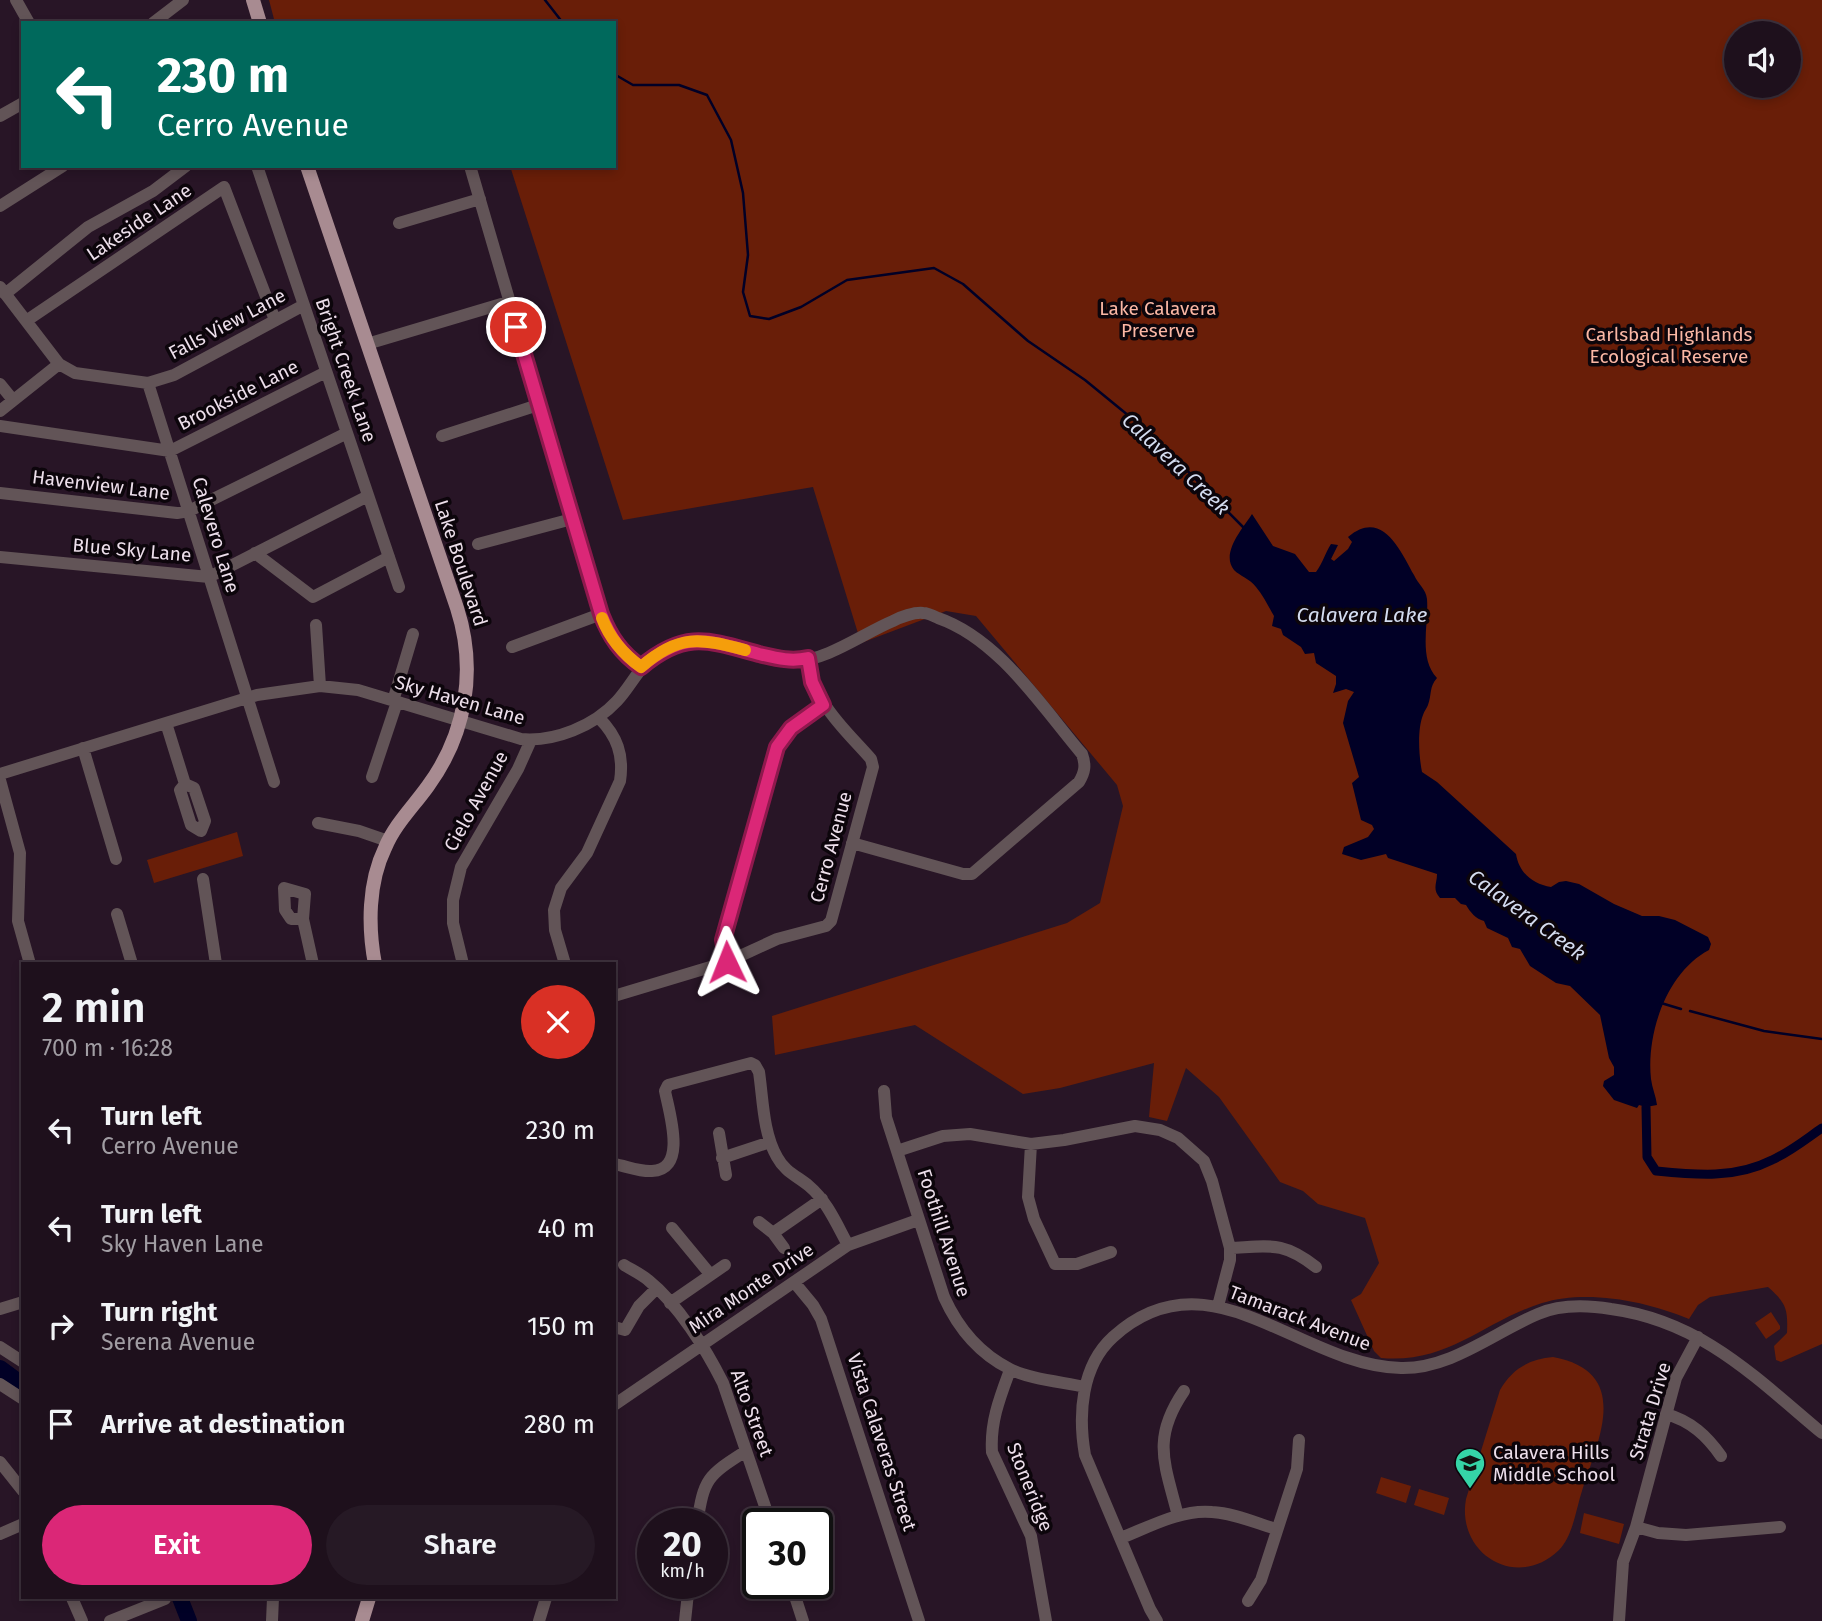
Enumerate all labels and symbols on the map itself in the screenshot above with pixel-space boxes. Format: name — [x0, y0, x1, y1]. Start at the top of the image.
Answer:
street label: Lakeside Lane — [82, 178, 196, 266]
street label: Falls View Lane — [164, 283, 290, 365]
street label: Bright Creek Lane — [311, 295, 381, 445]
pin — [486, 297, 546, 357]
park label: Lake Calavera Preserve — [1099, 297, 1217, 342]
park label: Carlsbad Highlands Ecological Reserve — [1586, 323, 1753, 368]
street label: Brookside Lane — [174, 355, 302, 435]
water label: Calavera Creek — [1116, 407, 1236, 521]
street label: Havenview Lane — [31, 465, 171, 505]
street label: Calevero Lane — [187, 474, 245, 596]
street label: Lake Boulevard — [430, 497, 492, 629]
street label: Blue Sky Lane — [72, 533, 192, 567]
water label: Calavera Lake — [1297, 602, 1428, 628]
street label: Sky Haven Lane — [392, 670, 528, 730]
street label: Cielo Avenue — [439, 747, 513, 855]
street label: Cerro Avenue — [805, 789, 857, 905]
water label: Calavera Creek — [1463, 864, 1591, 966]
position arrow — [690, 925, 764, 999]
street label: Foothill Avenue — [912, 1166, 976, 1300]
street label: Mira Monte Drive — [684, 1238, 818, 1338]
street label: Tamarack Avenue — [1226, 1280, 1374, 1356]
street label: Vista Calaveras Street — [842, 1351, 922, 1534]
street label: Strata Drive — [1624, 1359, 1676, 1463]
street label: Alto Street — [726, 1366, 778, 1460]
street label: Stoneridge — [1002, 1439, 1058, 1535]
place label: Calavera Hills Middle School — [1493, 1441, 1615, 1486]
school or university icon: Calavera Hills Middle School — [1453, 1446, 1487, 1490]
speed limit sign: 30 — [742, 1508, 833, 1599]

